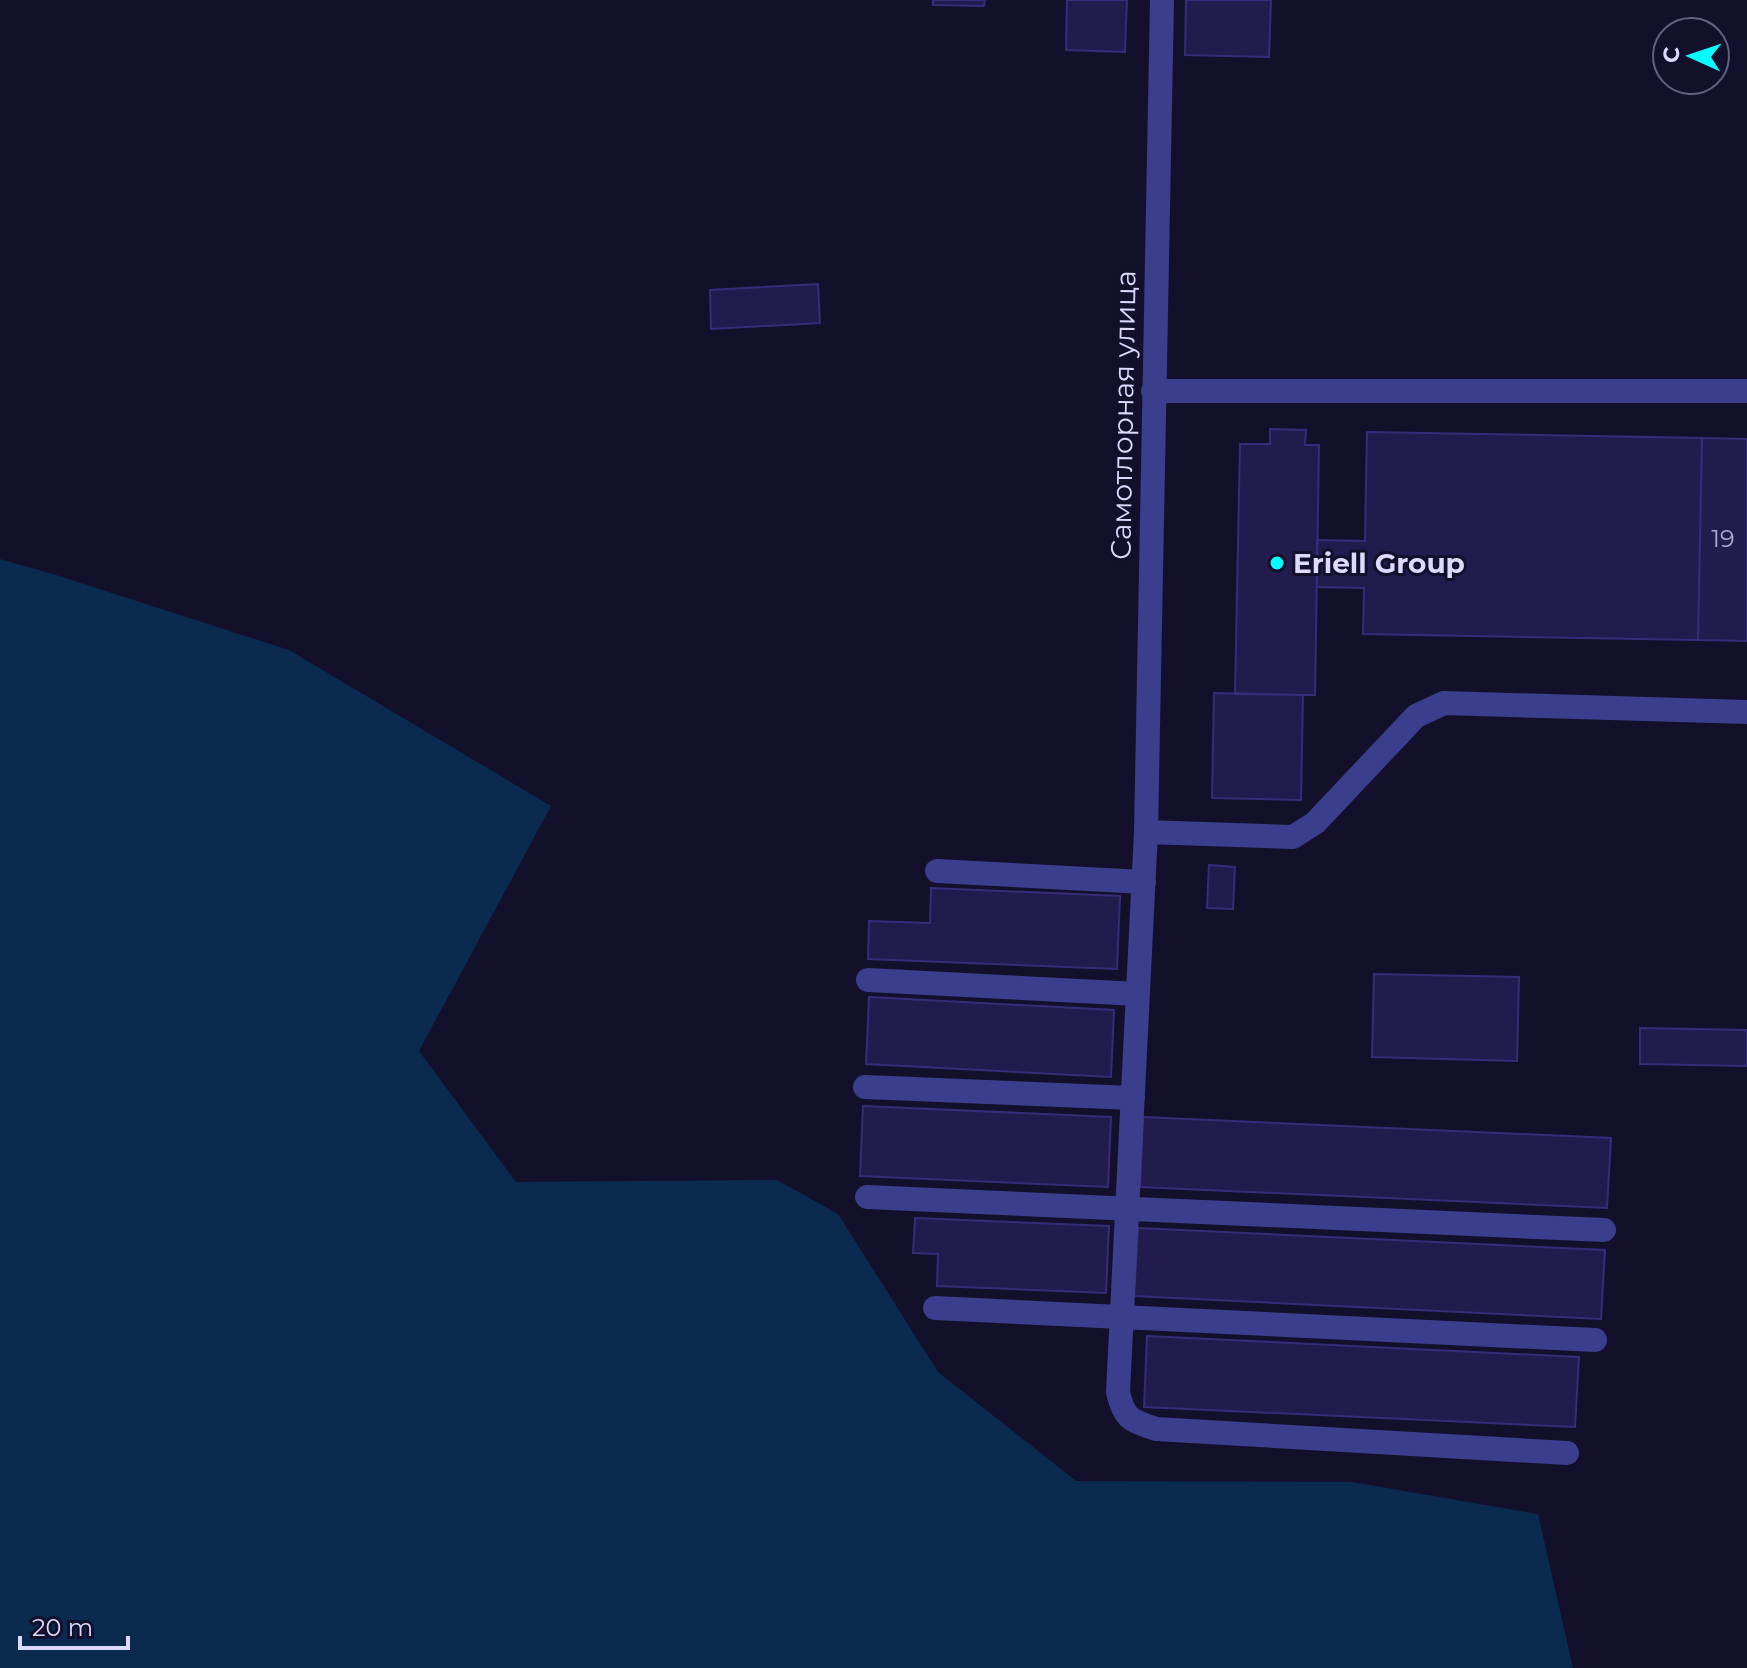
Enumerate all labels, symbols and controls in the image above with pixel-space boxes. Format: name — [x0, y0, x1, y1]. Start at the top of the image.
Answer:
north arrow — [1651, 16, 1731, 96]
text: С — [1658, 46, 1685, 64]
street label: Самотлорная улица — [1103, 270, 1143, 560]
house number: 19 — [1711, 524, 1735, 553]
place label: Eriell Group — [1293, 546, 1465, 580]
marker: Eriell Group — [1268, 554, 1286, 572]
scale bar — [20, 1600, 128, 1650]
text: 20 m — [32, 1613, 93, 1642]

